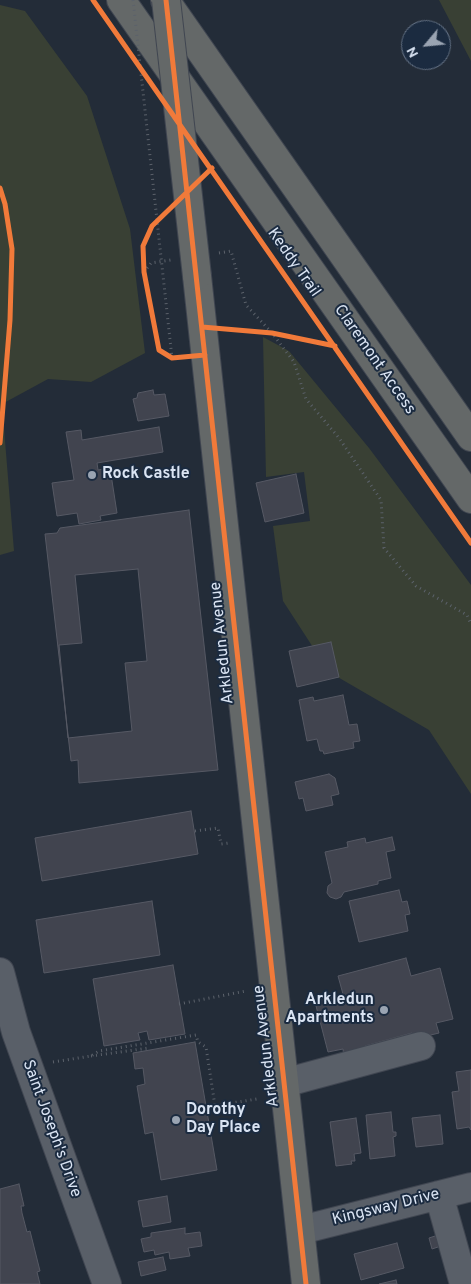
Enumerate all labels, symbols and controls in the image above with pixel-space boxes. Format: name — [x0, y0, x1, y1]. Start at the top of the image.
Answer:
north arrow — [401, 20, 451, 70]
text: N — [403, 43, 423, 60]
street label: Keddy Trail — [262, 225, 324, 301]
street label: Claremont Access — [329, 301, 419, 419]
place label: Rock Castle — [102, 465, 190, 485]
marker: Rock Castle — [86, 469, 98, 481]
street label: Arkledun Avenue — [207, 581, 239, 705]
street label: Arkledun Avenue — [250, 984, 284, 1108]
place label: Arkledun Apartments — [286, 991, 374, 1029]
marker: Arkledun Apartments — [378, 1004, 390, 1016]
street label: Saint Joseph's Drive — [17, 1058, 85, 1200]
place label: Dorothy Day Place — [186, 1101, 260, 1139]
marker: Dorothy Day Place — [170, 1114, 182, 1126]
street label: Kingsway Drive — [330, 1185, 442, 1231]

